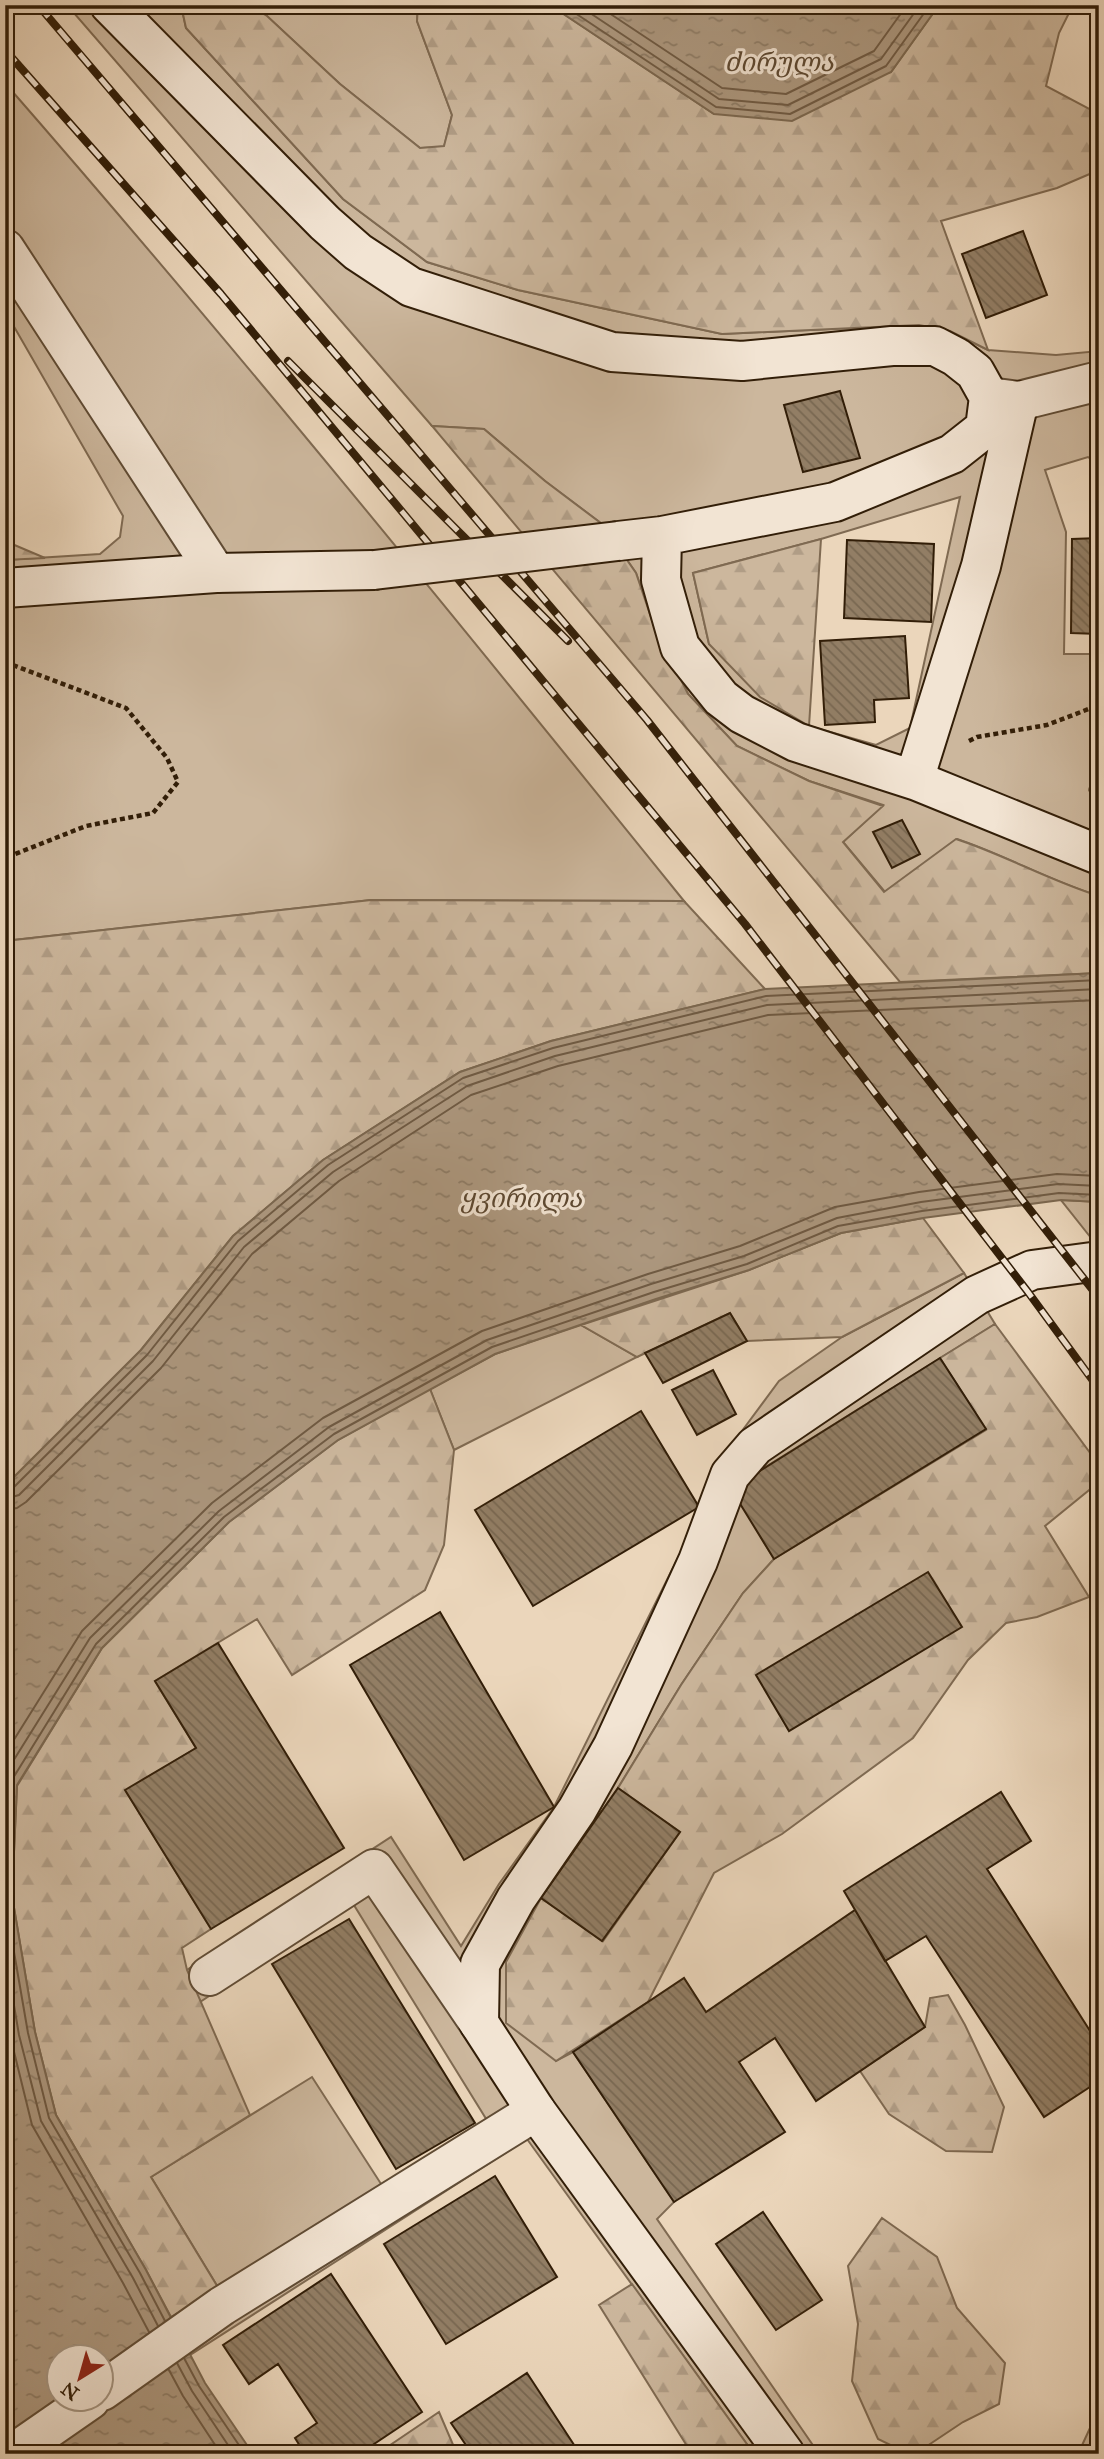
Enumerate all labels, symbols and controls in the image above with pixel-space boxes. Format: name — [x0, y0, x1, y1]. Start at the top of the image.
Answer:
water label: ძირულა — [724, 46, 835, 78]
water label: ყვირილა — [460, 1182, 583, 1214]
north arrow — [46, 2344, 116, 2414]
text: N — [57, 2377, 83, 2405]

